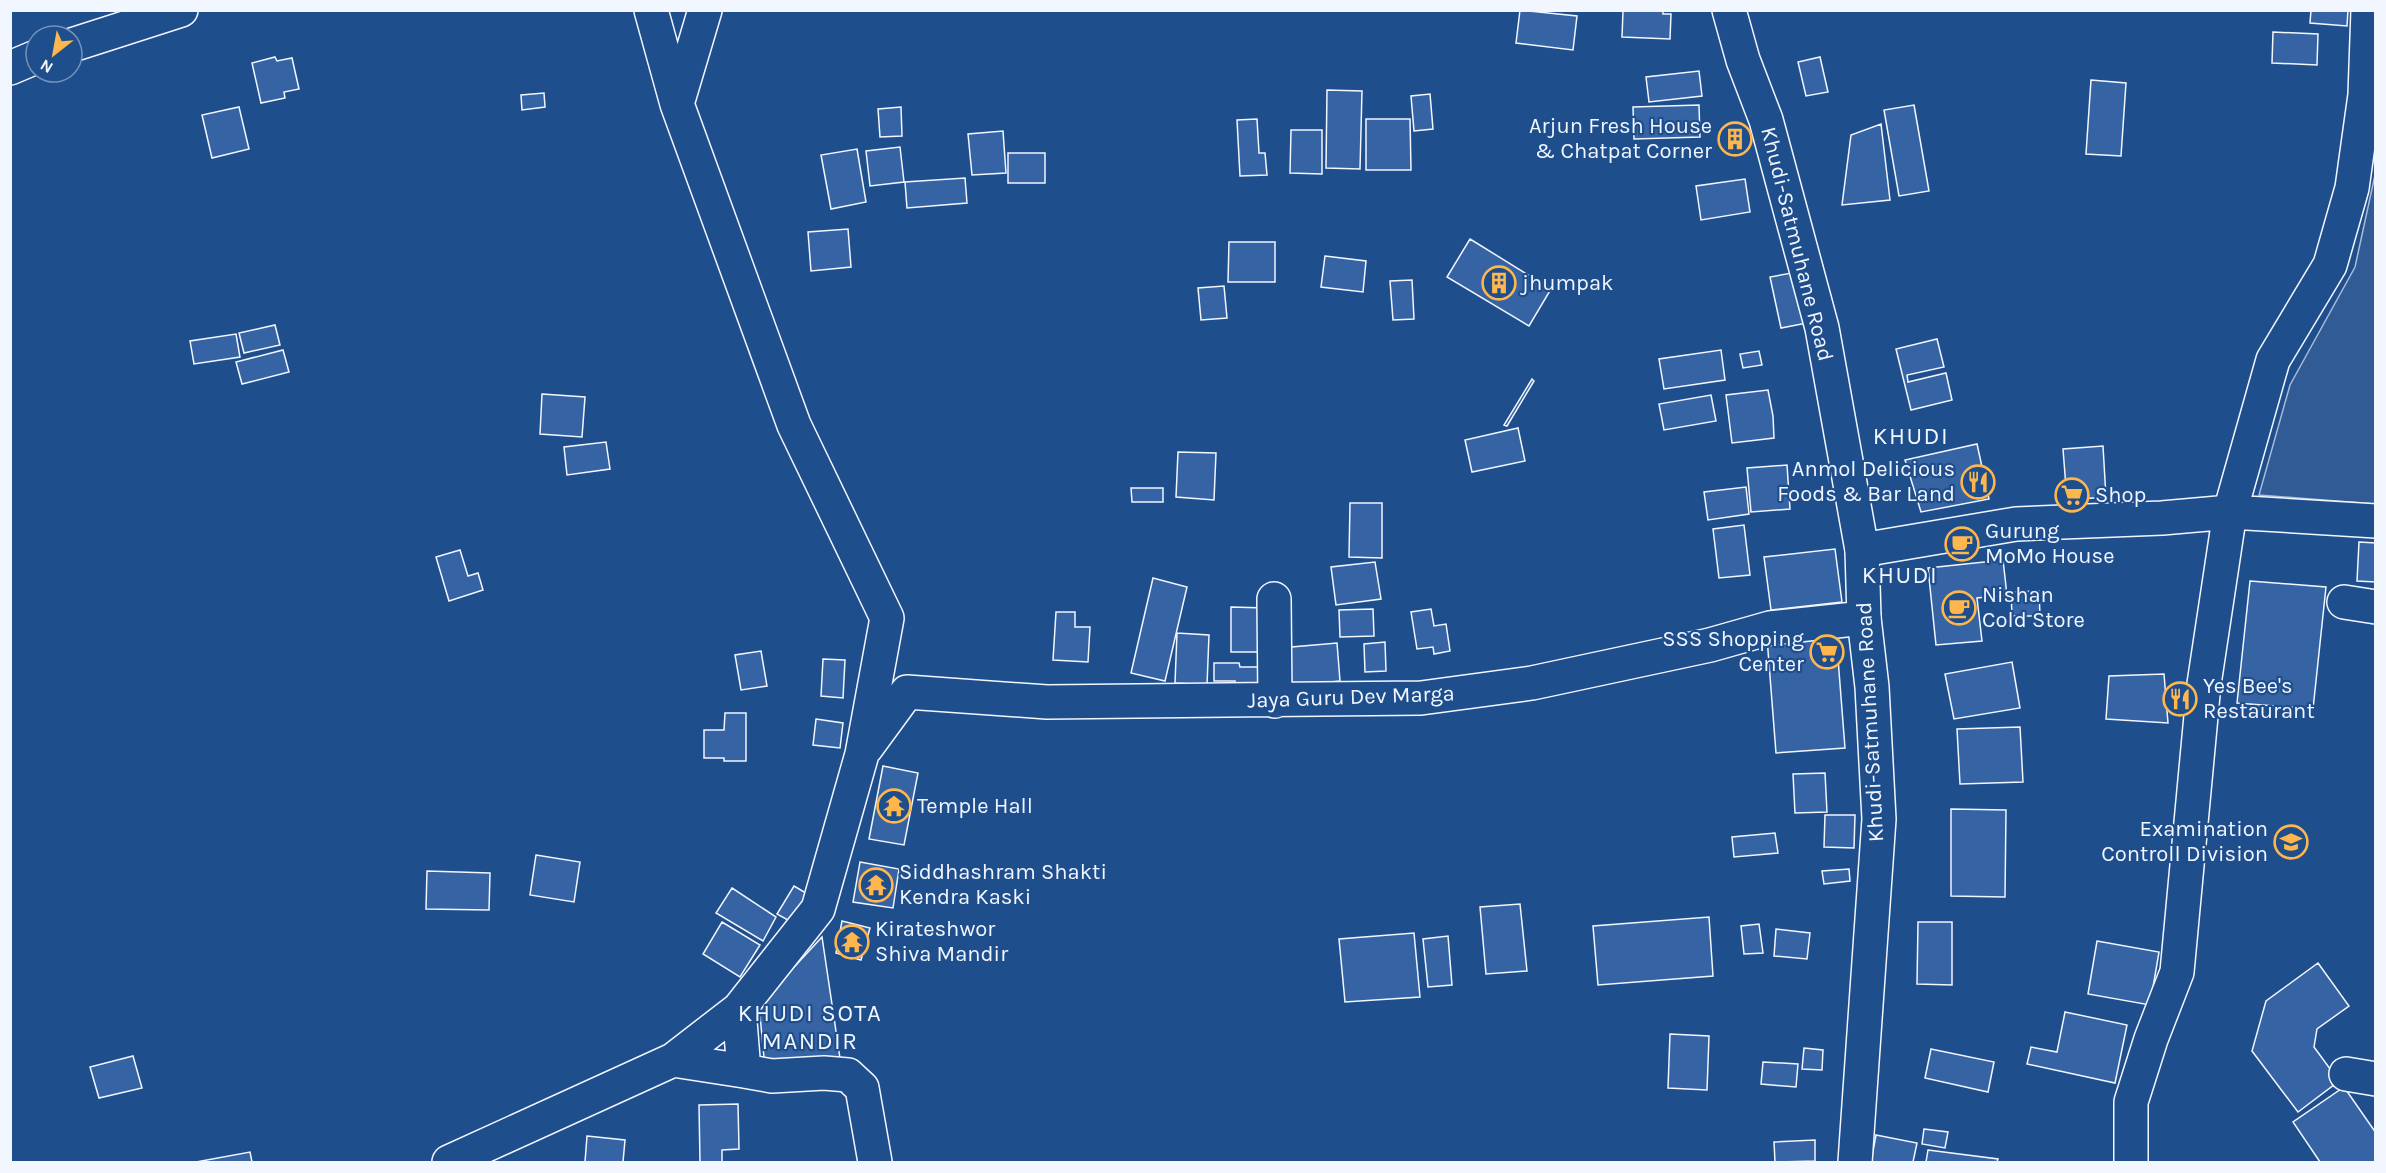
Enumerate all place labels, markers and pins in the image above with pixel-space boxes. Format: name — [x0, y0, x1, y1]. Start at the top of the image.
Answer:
place label: Arjun Fresh House & Chatpat Corner — [1529, 113, 1712, 164]
building icon: Arjun Fresh House & Chatpat Corner — [1717, 121, 1753, 157]
building icon: jhumpak — [1481, 265, 1517, 301]
place label: jhumpak — [1520, 270, 1613, 296]
place label: Anmol Delicious Foods & Bar Land — [1777, 456, 1955, 507]
restaurant icon: Anmol Delicious Foods & Bar Land — [1960, 464, 1996, 500]
supermarket icon: Shop — [2054, 477, 2090, 513]
place label: Shop — [2095, 482, 2146, 508]
place label: Gurung MoMo House — [1985, 518, 2114, 569]
cafe icon: Gurung MoMo House — [1944, 526, 1980, 562]
place label: Nishan Cold Store — [1982, 582, 2085, 633]
cafe icon: Nishan Cold Store — [1941, 590, 1977, 626]
place label: SSS Shopping Center — [1662, 626, 1805, 677]
supermarket icon: SSS Shopping Center — [1809, 634, 1845, 670]
place label: Yes Bee's Restaurant — [2203, 673, 2315, 724]
restaurant icon: Yes Bee's Restaurant — [2162, 681, 2198, 717]
temple icon: Temple Hall — [876, 788, 912, 824]
place label: Temple Hall — [917, 793, 1033, 819]
place label: Examination Controll Division — [2101, 816, 2268, 867]
school or university icon: Examination Controll Division — [2273, 824, 2309, 860]
place label: Siddhashram Shakti Kendra Kaski — [899, 859, 1107, 910]
temple icon: Siddhashram Shakti Kendra Kaski — [858, 867, 894, 903]
place label: Kirateshwor Shiva Mandir — [875, 916, 1008, 967]
temple icon: Kirateshwor Shiva Mandir — [834, 924, 870, 960]

